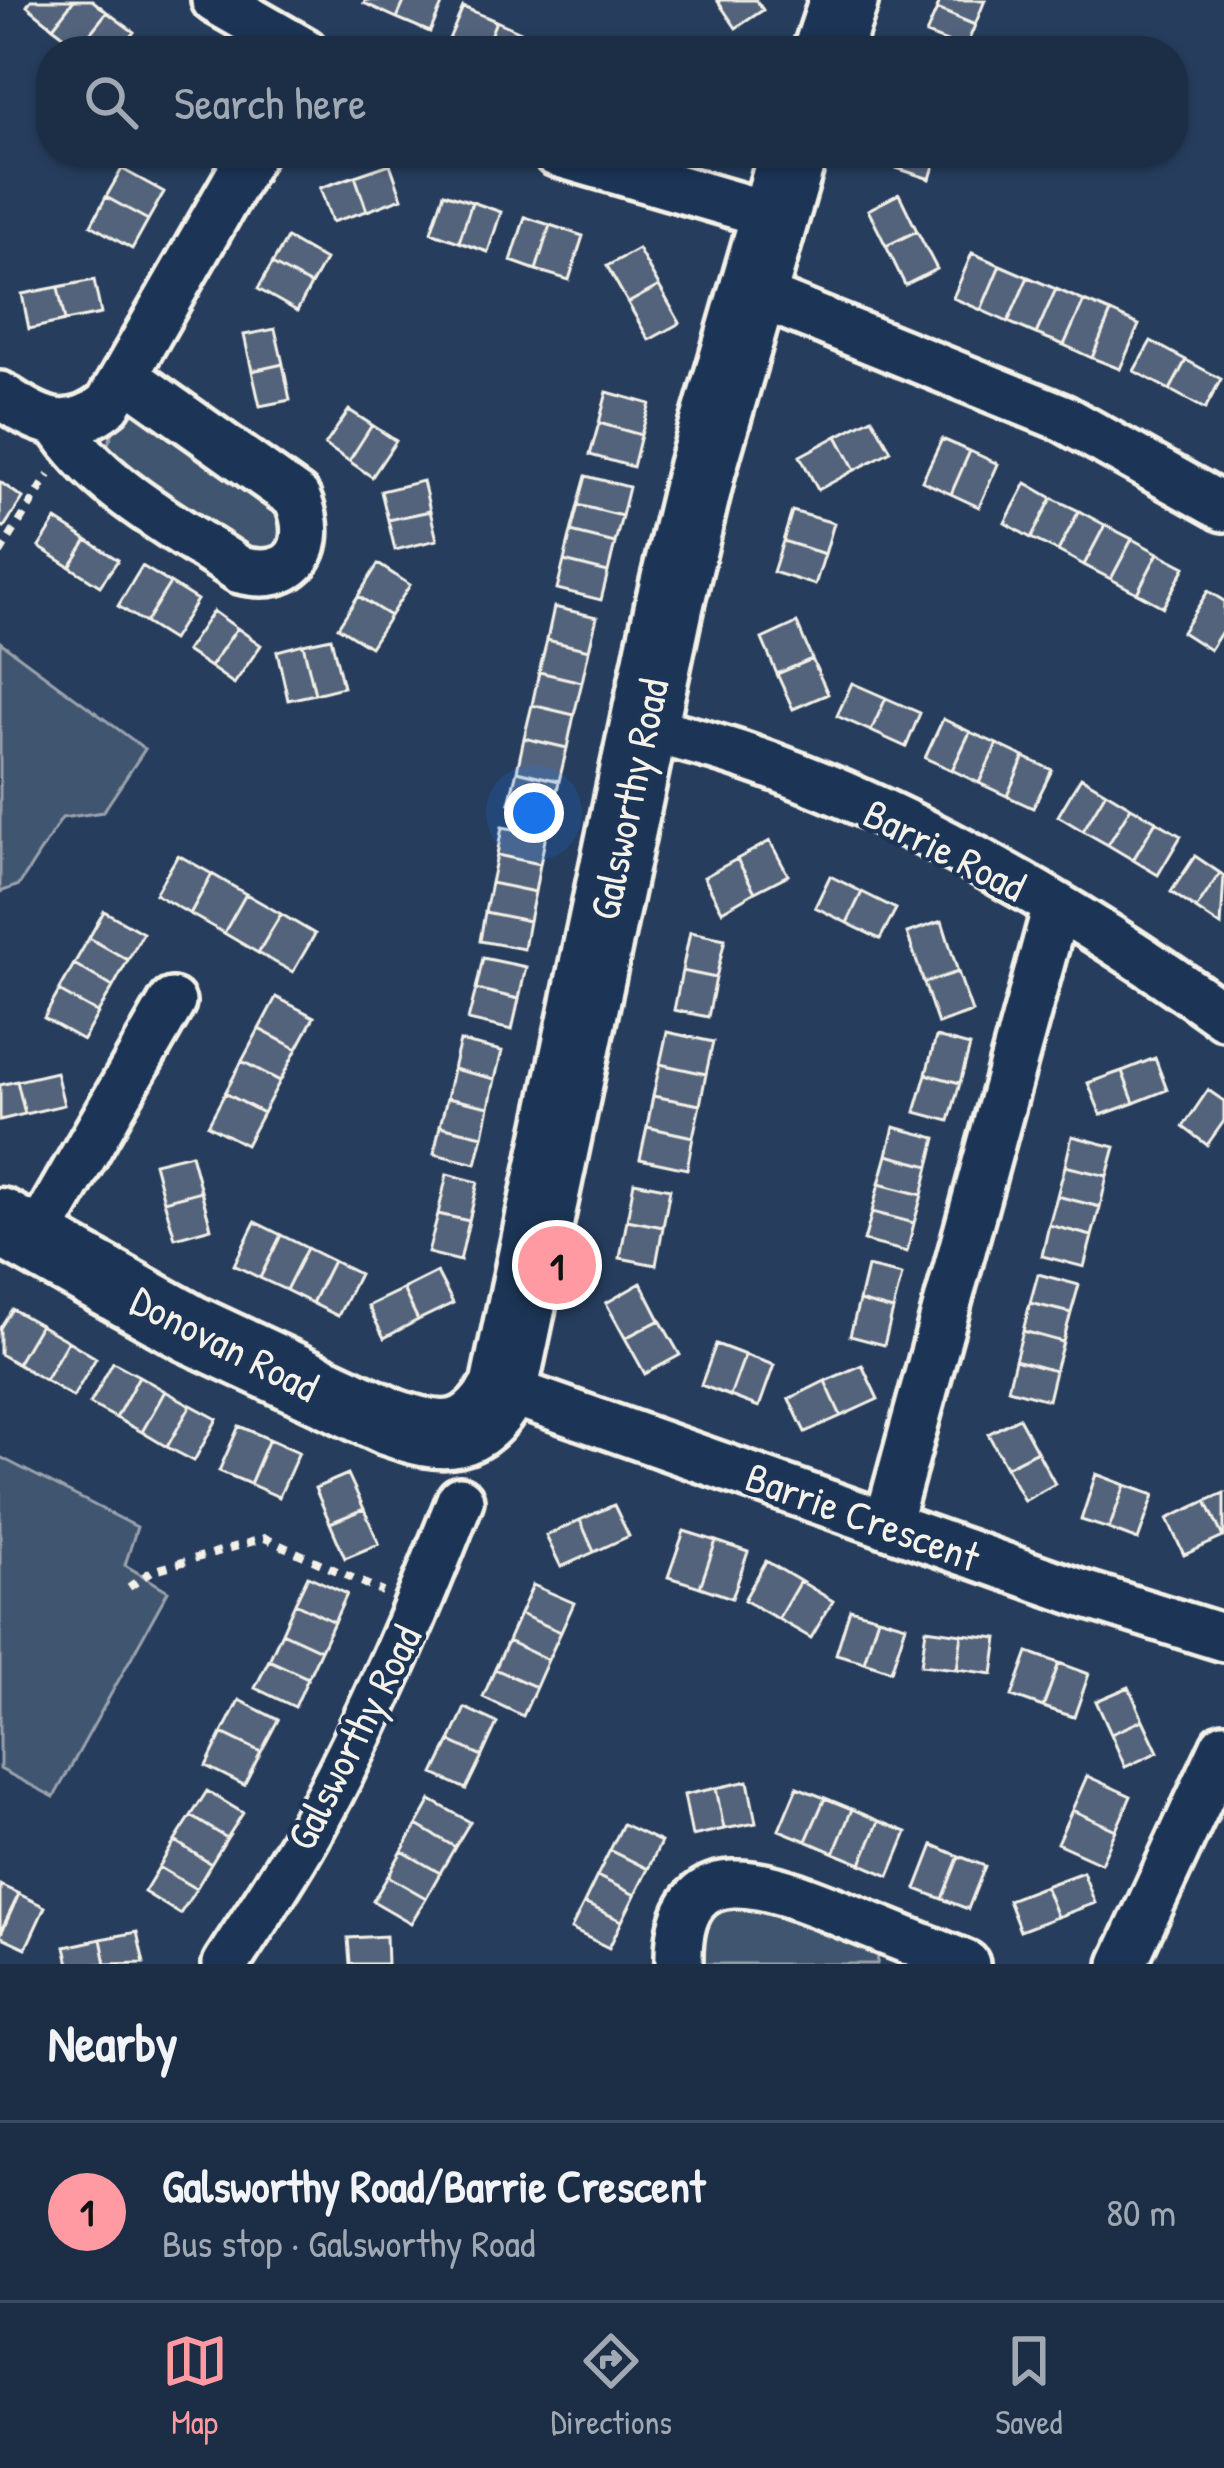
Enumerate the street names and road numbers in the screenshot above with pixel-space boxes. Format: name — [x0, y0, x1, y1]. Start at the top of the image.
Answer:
street label: Galsworthy Road — [575, 673, 681, 925]
street label: Barrie Road — [854, 784, 1036, 914]
street label: Donovan Road — [121, 1271, 329, 1415]
street label: Barrie Crescent — [738, 1447, 988, 1585]
street label: Galsworthy Road — [272, 1615, 434, 1859]

